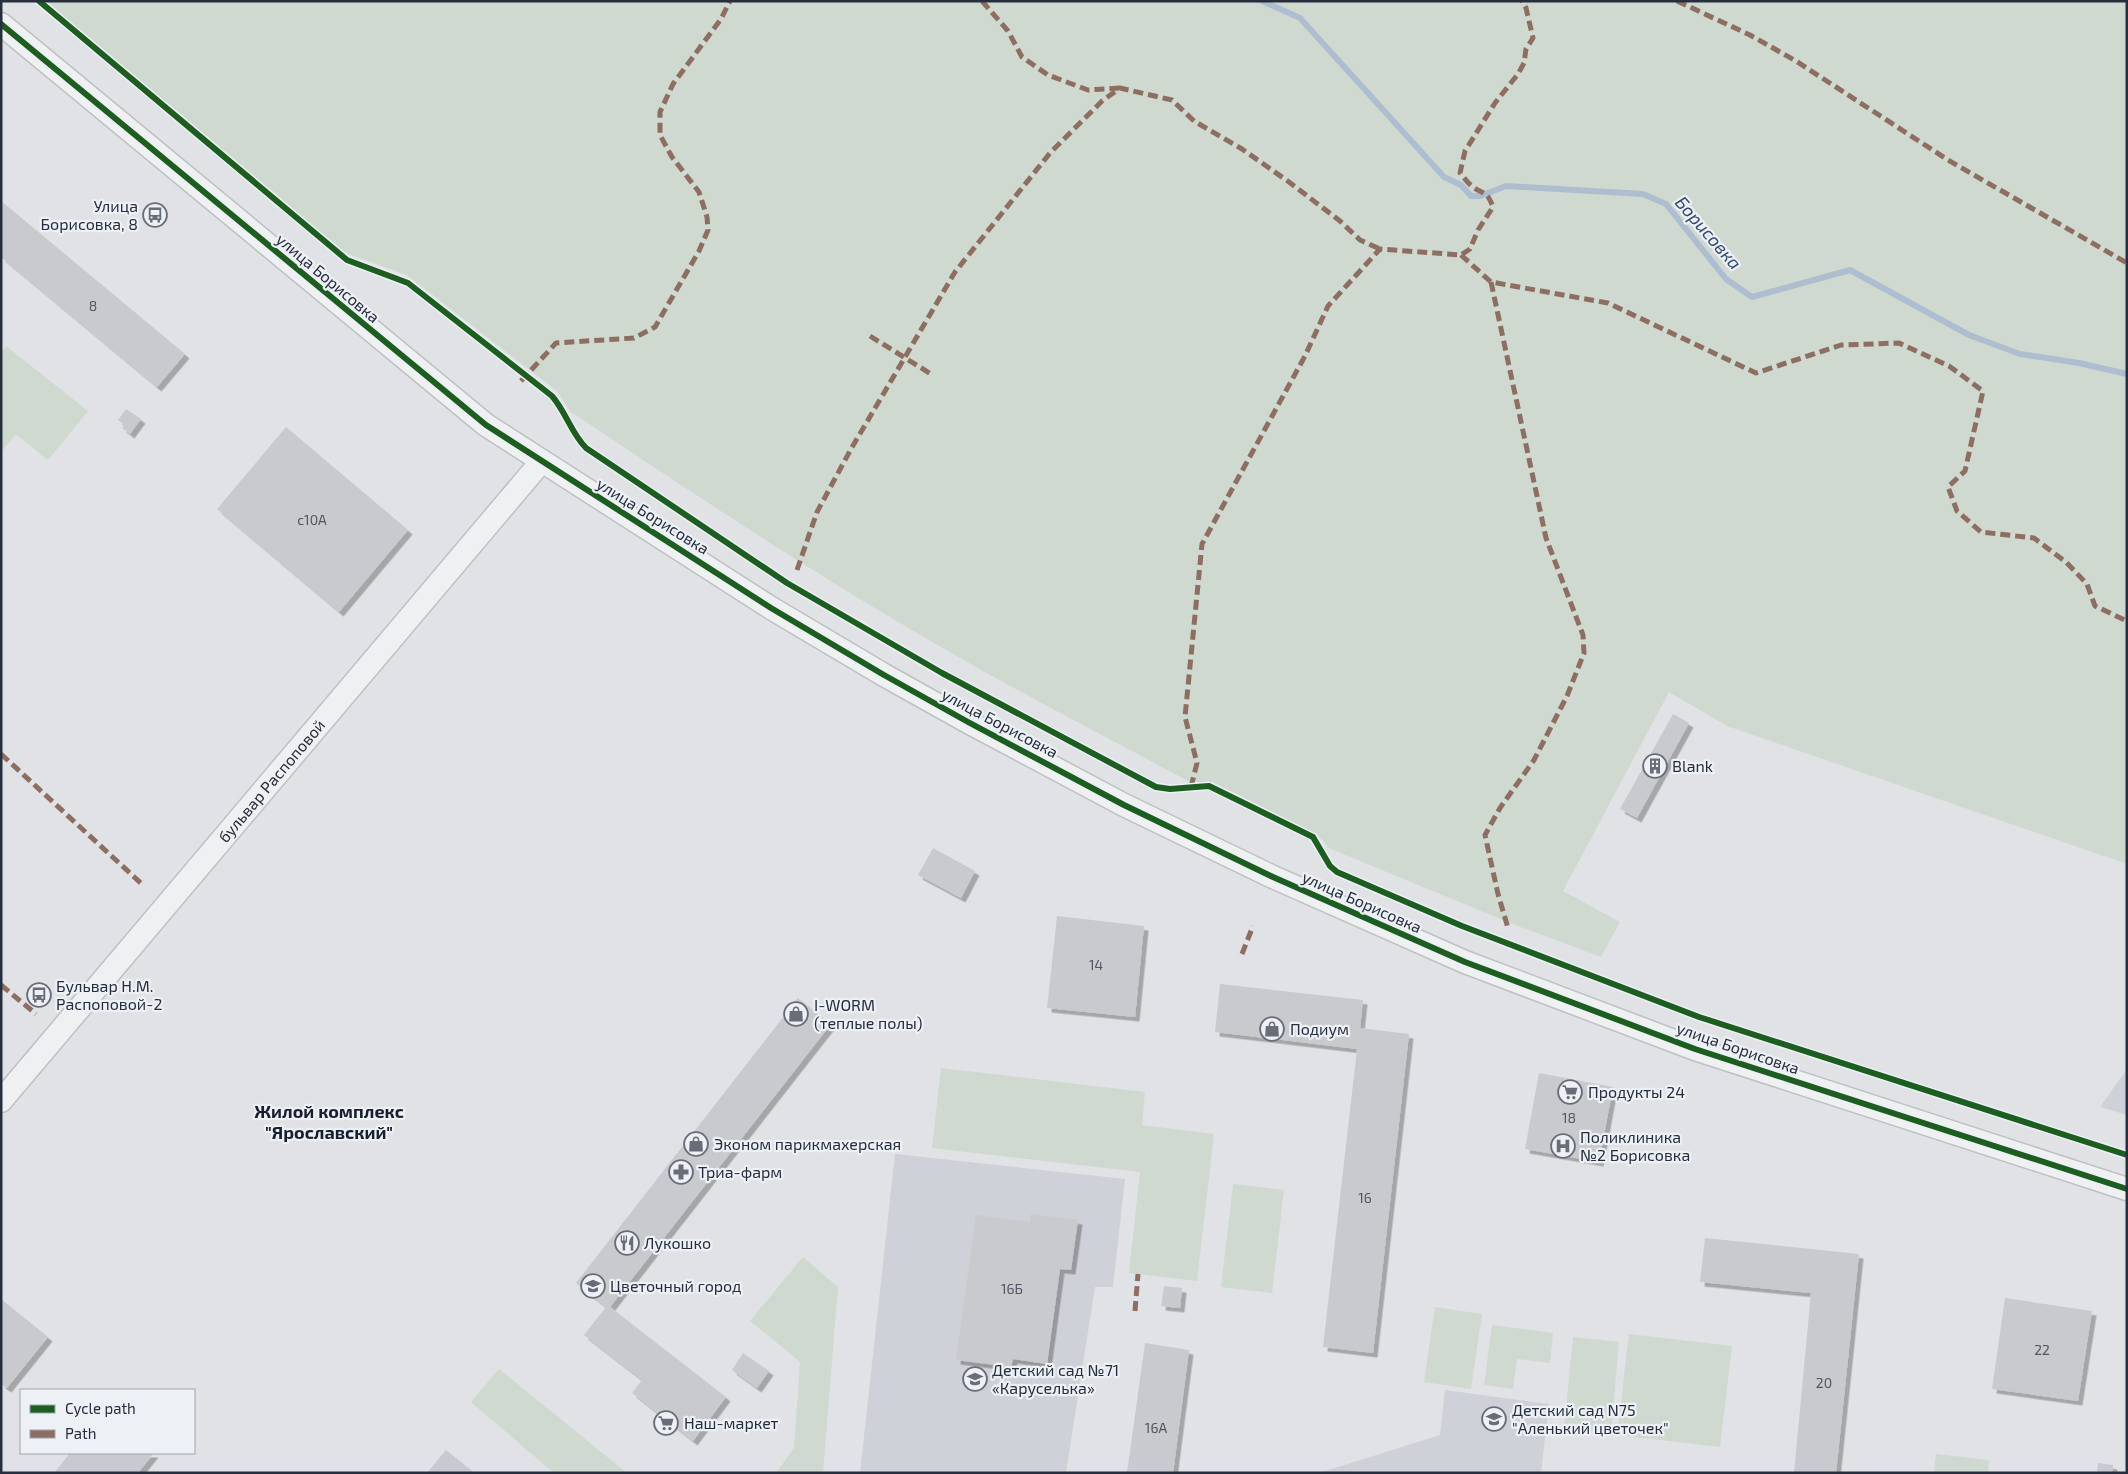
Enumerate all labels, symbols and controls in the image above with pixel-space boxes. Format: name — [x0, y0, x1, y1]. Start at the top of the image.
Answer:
water label: Борисовка — [1671, 191, 1747, 274]
place label: Улица Борисовка, 8 — [40, 196, 138, 233]
bus stop icon: Улица Борисовка, 8 — [142, 202, 168, 228]
street label: улица Борисовка — [272, 229, 384, 327]
house number: 8 — [89, 297, 97, 314]
street label: улица Борисовка — [593, 473, 713, 559]
house number: с10А — [297, 511, 327, 528]
street label: улица Борисовка — [938, 684, 1062, 762]
street label: бульвар Распоповой — [214, 715, 328, 846]
building icon: Blank — [1642, 753, 1668, 779]
place label: Blank — [1672, 756, 1713, 775]
street label: улица Борисовка — [1299, 867, 1425, 937]
house number: 14 — [1089, 956, 1103, 973]
place label: Бульвар Н.М. Распоповой-2 — [56, 976, 162, 1013]
bus stop icon: Бульвар Н.М. Распоповой-2 — [26, 982, 52, 1008]
place label: I-WORM (теплые полы) — [814, 995, 923, 1032]
shop icon: I-WORM (теплые полы) — [783, 1001, 809, 1027]
shop icon: Подиум — [1259, 1016, 1285, 1042]
street label: улица Борисовка — [1674, 1018, 1802, 1078]
place label: Подиум — [1290, 1019, 1349, 1039]
supermarket icon: Продукты 24 — [1557, 1079, 1583, 1105]
place label: Продукты 24 — [1588, 1082, 1685, 1102]
district label: Жилой комплекс "Ярославский" — [254, 1100, 404, 1143]
house number: 18 — [1562, 1109, 1576, 1126]
place label: Поликлиника №2 Борисовка — [1580, 1127, 1690, 1164]
shop icon: Эконом парикмахерская — [683, 1131, 709, 1157]
hospital icon: Поликлиника №2 Борисовка — [1550, 1133, 1576, 1159]
place label: Эконом парикмахерская — [714, 1134, 901, 1153]
pharmacy icon: Триа-фарм — [668, 1159, 694, 1185]
place label: Триа-фарм — [698, 1162, 782, 1181]
house number: 16 — [1358, 1189, 1372, 1206]
restaurant icon: Лукошко — [614, 1230, 640, 1256]
place label: Лукошко — [644, 1233, 711, 1253]
school or university icon: Цветочный город — [580, 1273, 606, 1299]
place label: Цветочный город — [610, 1276, 741, 1295]
house number: 16Б — [1001, 1280, 1023, 1297]
house number: 22 — [2034, 1341, 2050, 1358]
place label: Детский сад №71 «Каруселька» — [992, 1360, 1119, 1398]
school or university icon: Детский сад №71 «Каруселька» — [962, 1366, 988, 1392]
house number: 20 — [1816, 1374, 1832, 1391]
legend — [20, 1389, 195, 1454]
text: Cycle path — [65, 1399, 136, 1417]
place label: Детский сад N75 "Аленький цветочек" — [1512, 1400, 1669, 1437]
school or university icon: Детский сад N75 "Аленький цветочек" — [1481, 1406, 1507, 1432]
supermarket icon: Наш-маркет — [653, 1410, 679, 1436]
place label: Наш-маркет — [684, 1413, 779, 1432]
house number: 16А — [1145, 1419, 1167, 1436]
text: Path — [65, 1424, 96, 1442]

